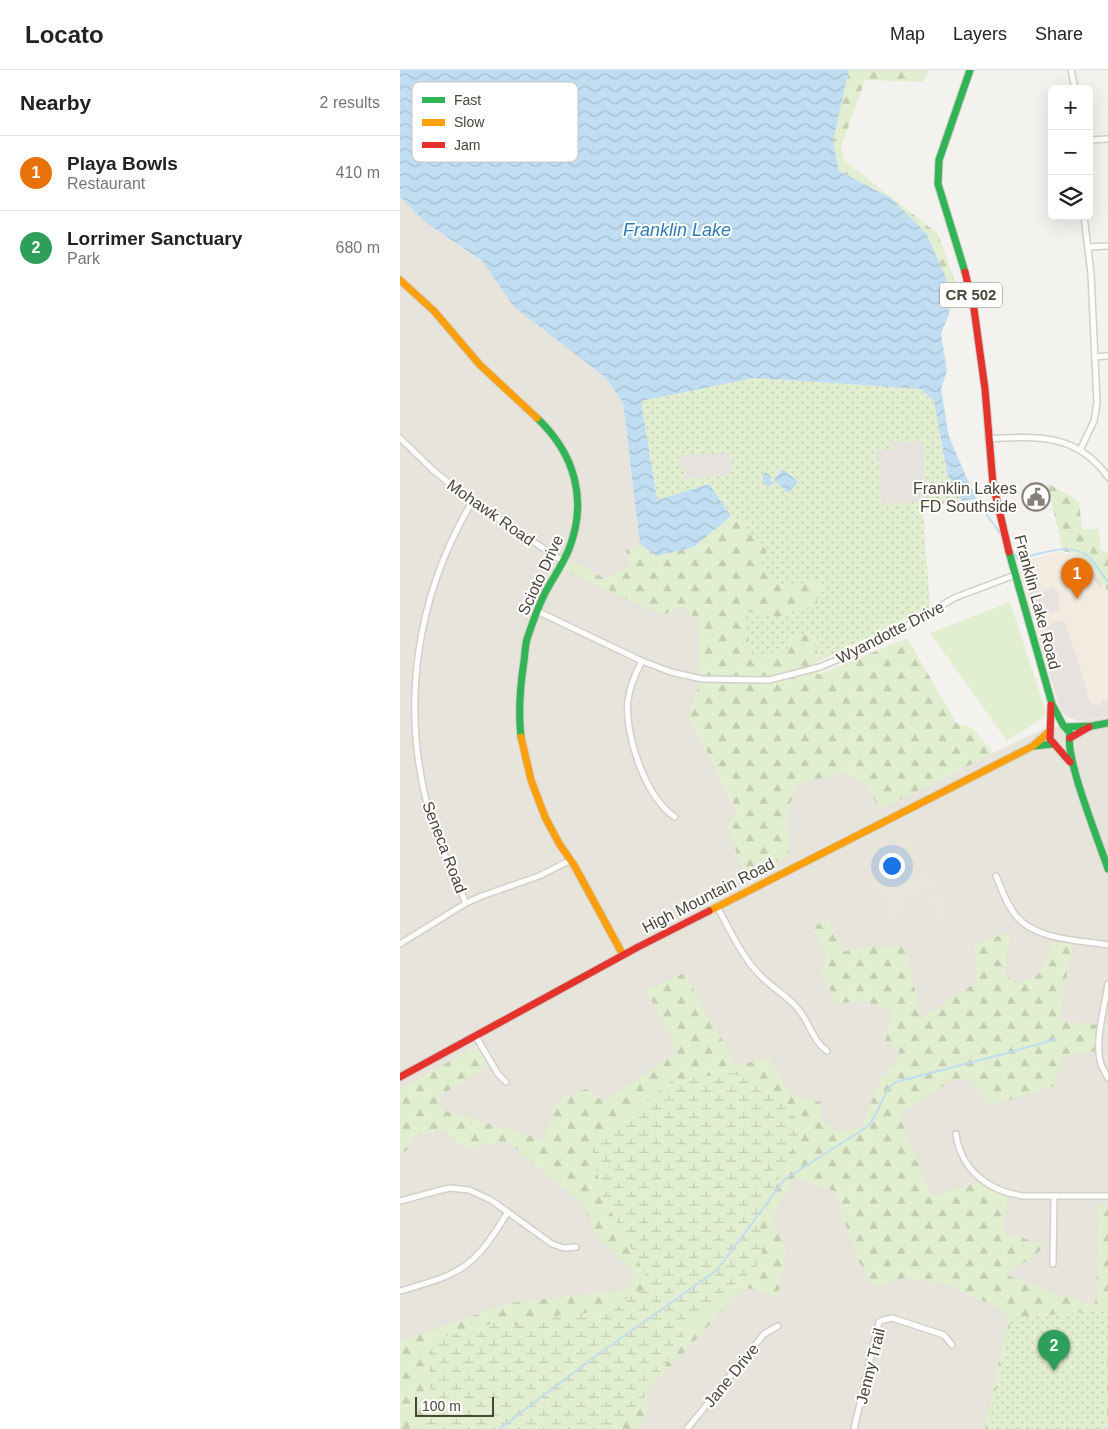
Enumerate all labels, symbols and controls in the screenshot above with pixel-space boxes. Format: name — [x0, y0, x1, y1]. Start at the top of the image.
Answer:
text: Locato — [25, 21, 104, 48]
text: Map — [890, 24, 925, 44]
text: Layers — [953, 24, 1007, 44]
text: Share — [1035, 24, 1083, 44]
legend — [412, 82, 578, 162]
map controls — [1048, 85, 1093, 220]
button: + — [1048, 85, 1093, 130]
text: Nearby — [20, 91, 91, 114]
text: Fast — [454, 92, 481, 108]
text: 2 results — [320, 94, 380, 111]
text: Slow — [454, 114, 485, 130]
button: − — [1048, 130, 1093, 175]
text: Jam — [454, 137, 480, 153]
text: Playa Bowls — [67, 153, 178, 174]
text: 1 — [32, 164, 40, 181]
text: 410 m — [336, 164, 380, 181]
text: Restaurant — [67, 175, 145, 192]
button: layers — [1048, 175, 1093, 220]
water label: Franklin Lake — [623, 220, 731, 240]
text: Lorrimer Sanctuary — [67, 228, 242, 249]
text: 2 — [32, 239, 40, 256]
text: 680 m — [336, 239, 380, 256]
text: Park — [67, 250, 100, 267]
road number: CR 502 — [940, 282, 1002, 308]
street label: Mohawk Road — [444, 476, 537, 549]
place label: Franklin Lakes FD Southside — [913, 480, 1017, 515]
public building icon: Franklin Lakes FD Southside — [1021, 482, 1051, 512]
street label: Scioto Drive — [515, 532, 566, 618]
street label: Franklin Lake Road — [1011, 533, 1064, 671]
pin: 1 — [1061, 558, 1093, 599]
street label: Wyandotte Drive — [834, 598, 947, 667]
street label: Seneca Road — [419, 799, 470, 895]
your location — [879, 853, 905, 879]
street label: High Mountain Road — [639, 855, 777, 936]
street label: Jenny Trail — [853, 1327, 888, 1406]
pin: 2 — [1038, 1330, 1070, 1371]
street label: Jane Drive — [701, 1340, 762, 1410]
scale bar — [415, 1394, 494, 1417]
text: 100 m — [422, 1398, 461, 1414]

